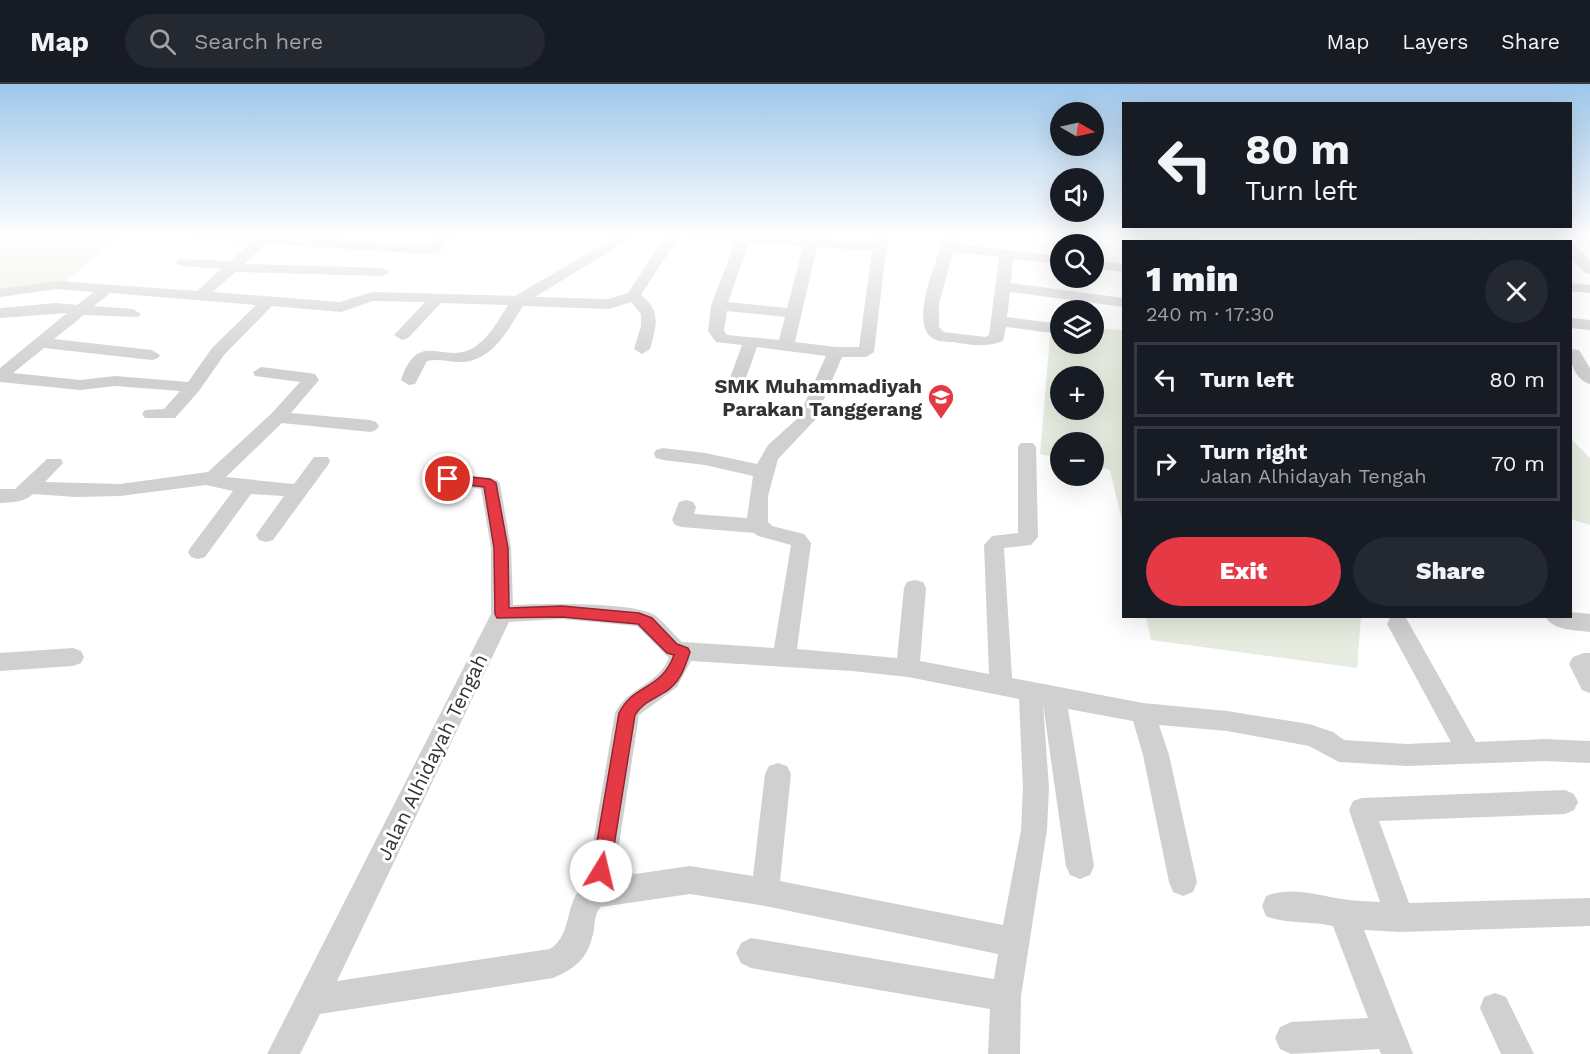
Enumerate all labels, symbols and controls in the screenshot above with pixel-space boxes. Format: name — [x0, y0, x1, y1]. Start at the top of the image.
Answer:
search box — [125, 14, 545, 68]
text: Map — [30, 25, 89, 58]
icon: search — [146, 25, 179, 58]
text: Search here — [194, 29, 323, 54]
text: Map — [1326, 29, 1369, 54]
text: Layers — [1402, 29, 1468, 54]
text: Share — [1501, 29, 1560, 54]
north arrow — [1050, 102, 1104, 156]
map controls — [1050, 102, 1104, 486]
text: 80 m — [1245, 125, 1350, 174]
icon: left — [1146, 126, 1224, 204]
button: sound — [1050, 168, 1104, 222]
text: Turn left — [1245, 175, 1357, 207]
button: search — [1050, 234, 1104, 288]
text: 1 min — [1146, 258, 1239, 300]
button: close — [1485, 260, 1548, 323]
button: layers — [1050, 300, 1104, 354]
text: 240 m · 17:30 — [1146, 302, 1274, 326]
icon: left — [1149, 363, 1182, 396]
button: + — [1050, 366, 1104, 420]
text: Turn left — [1200, 367, 1294, 392]
text: 80 m — [1489, 367, 1545, 392]
place label: SMK Muhammadiyah Parakan Tanggerang — [714, 374, 923, 421]
school or university icon: SMK Muhammadiyah Parakan Tanggerang — [926, 382, 956, 420]
button: − — [1050, 432, 1104, 486]
text: Turn right — [1200, 439, 1307, 464]
icon: right — [1149, 447, 1182, 480]
text: 70 m — [1491, 451, 1545, 476]
pin — [422, 453, 473, 504]
icon: arrive — [431, 462, 464, 495]
text: Jalan Alhidayah Tengah — [1200, 464, 1427, 488]
button: Exit — [1146, 537, 1341, 606]
button: Share — [1353, 537, 1548, 606]
street label: Jalan Alhidayah Tengah — [372, 650, 492, 864]
position arrow — [569, 839, 633, 903]

